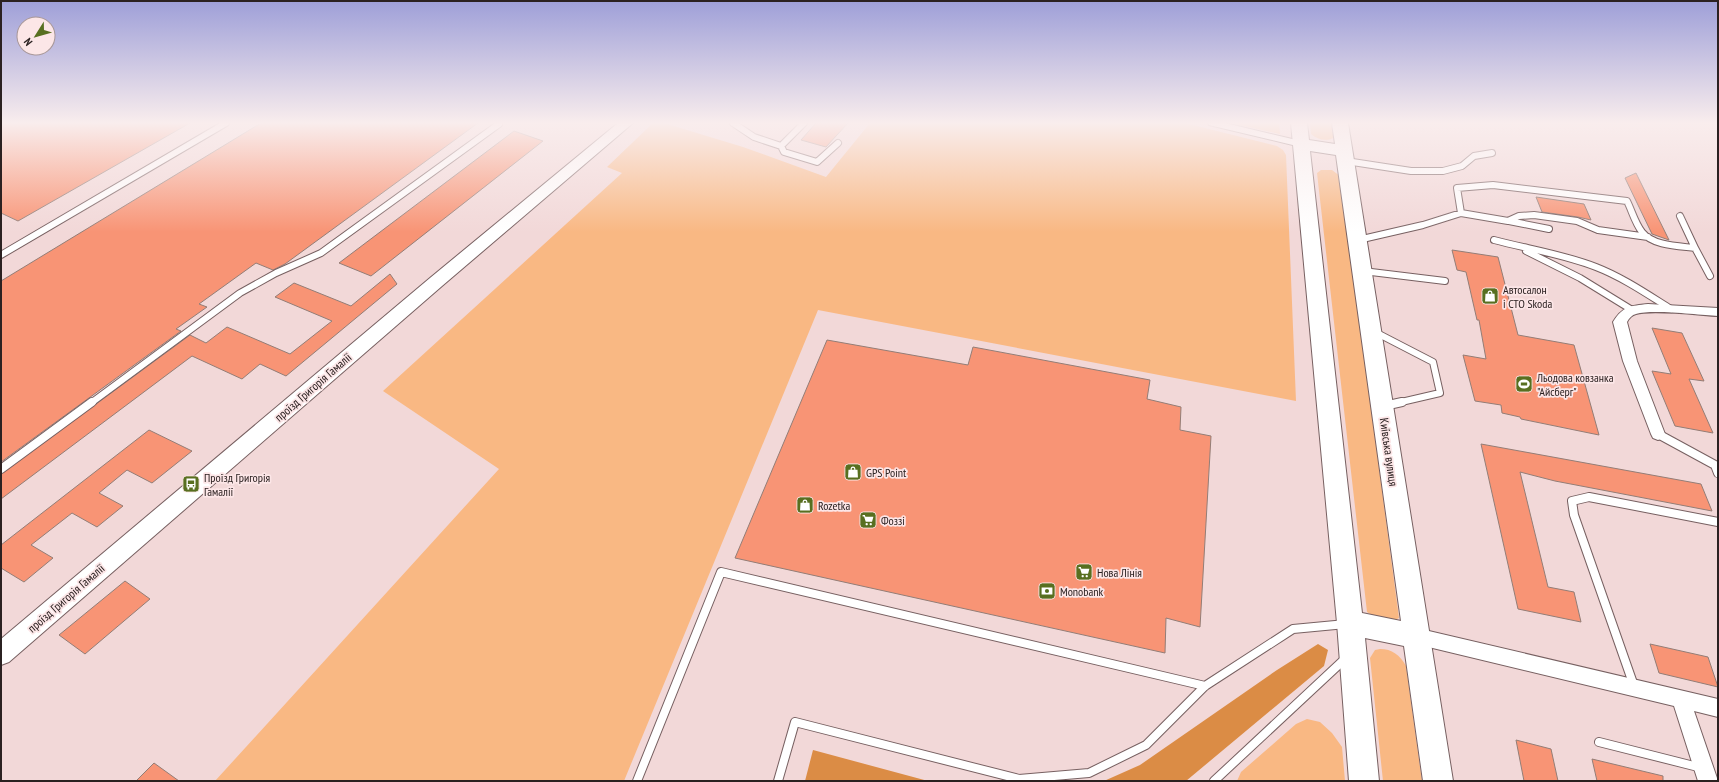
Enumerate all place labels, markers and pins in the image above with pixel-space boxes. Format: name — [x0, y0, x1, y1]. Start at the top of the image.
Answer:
place label: Автосалон і СТО Skoda — [1503, 282, 1552, 311]
shop icon: Автосалон і СТО Skoda — [1480, 286, 1500, 306]
place label: Льодова ковзанка "Айсберг" — [1536, 370, 1614, 399]
sports icon: Льодова ковзанка "Айсберг" — [1514, 374, 1534, 394]
shop icon: GPS Point — [843, 462, 863, 482]
place label: GPS Point — [866, 465, 907, 480]
place label: Проїзд Григорія Гамалії — [204, 470, 271, 499]
bus stop icon: Проїзд Григорія Гамалії — [181, 474, 201, 494]
shop icon: Rozetka — [795, 495, 815, 515]
place label: Rozetka — [818, 498, 850, 513]
supermarket icon: Фоззі — [858, 510, 878, 530]
place label: Фоззі — [881, 513, 905, 528]
supermarket icon: Нова Лінія — [1074, 562, 1094, 582]
place label: Нова Лінія — [1097, 565, 1142, 580]
bank icon: Monobank — [1037, 581, 1057, 601]
place label: Monobank — [1060, 584, 1104, 599]

